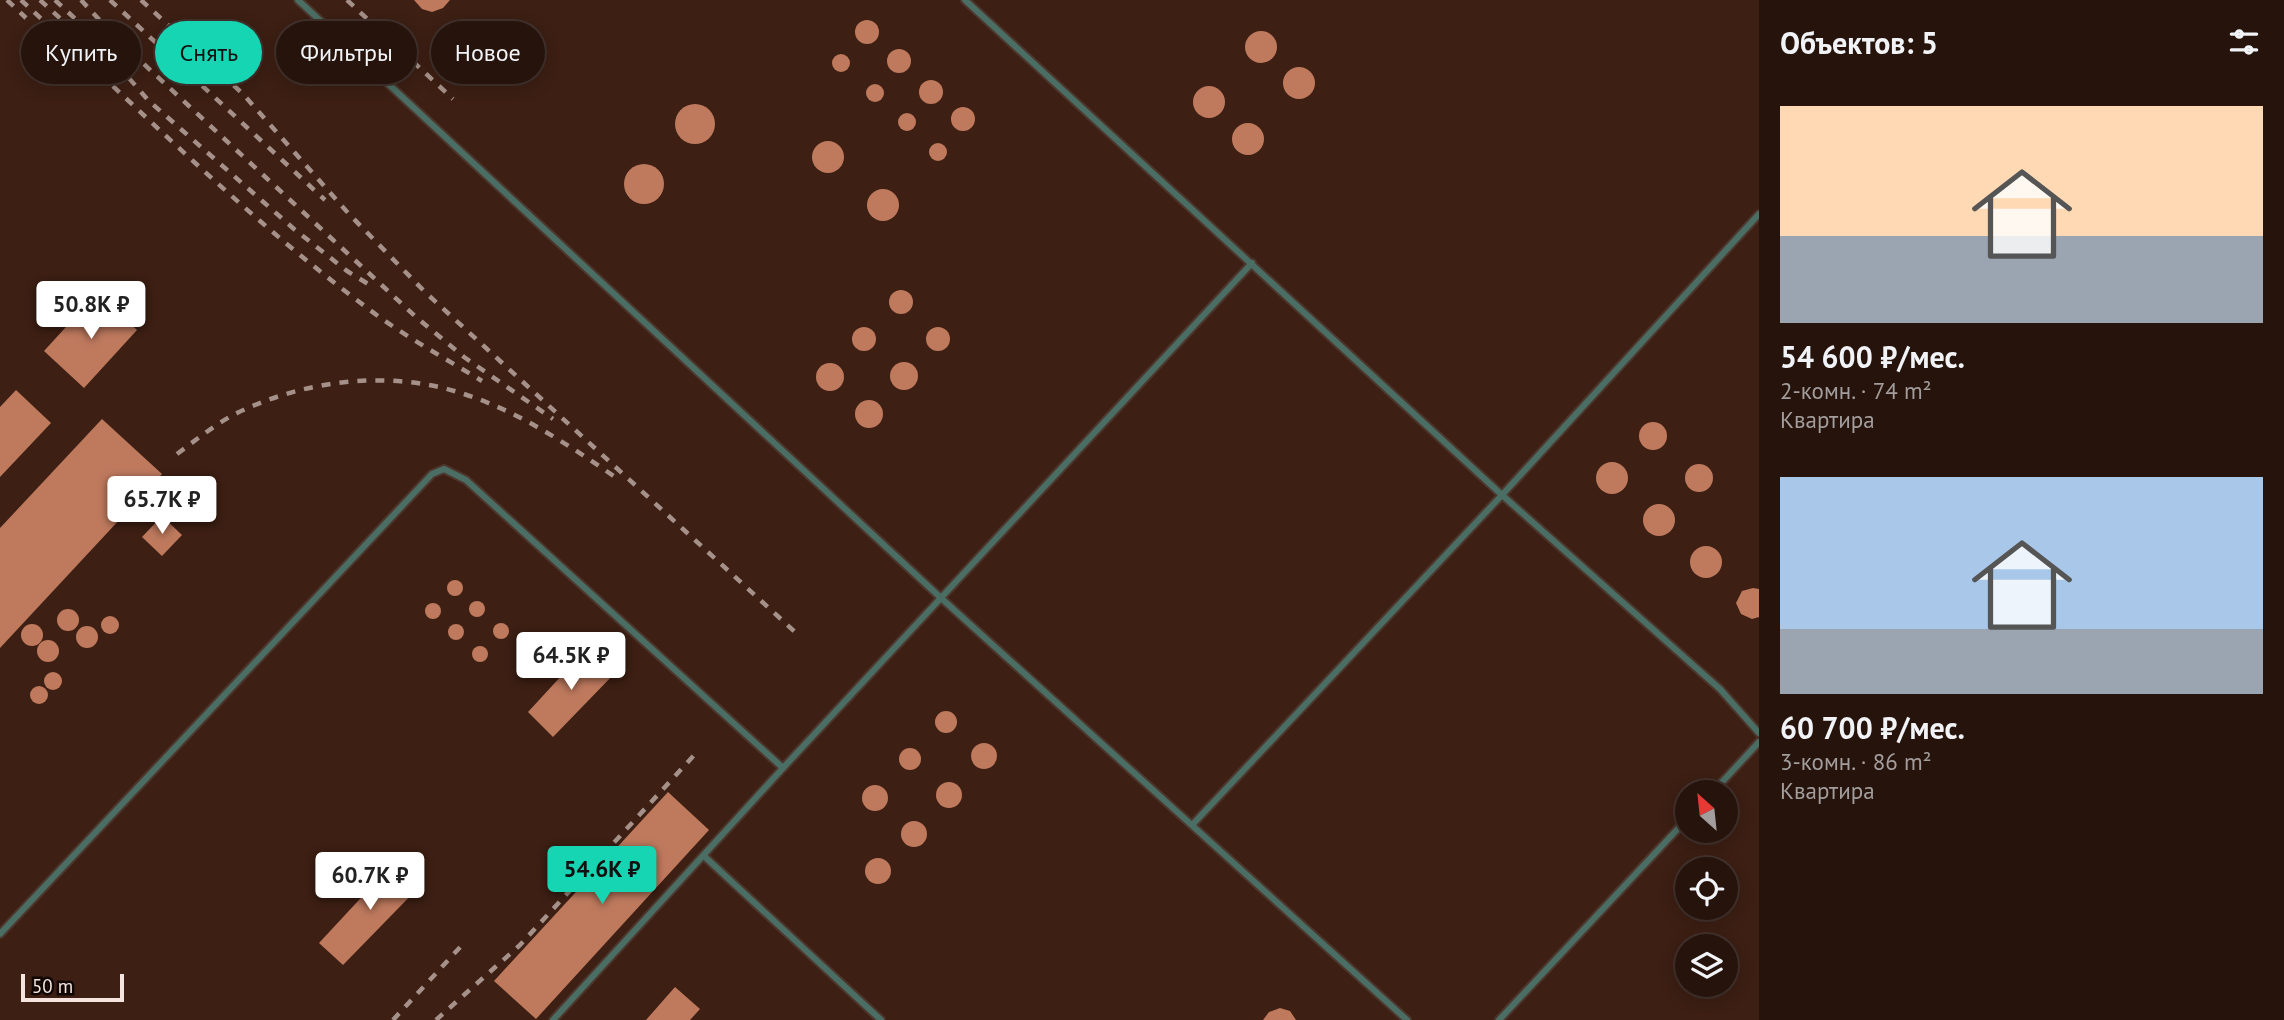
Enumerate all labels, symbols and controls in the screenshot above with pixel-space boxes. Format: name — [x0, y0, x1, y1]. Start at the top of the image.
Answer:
chip: Купить — [21, 21, 141, 84]
chip: Снять — [155, 21, 262, 84]
chip: Фильтры — [276, 21, 417, 84]
chip: Новое — [431, 21, 545, 84]
text: Объектов: 5 — [1780, 23, 1938, 62]
icon: filters — [2225, 23, 2263, 61]
icon: home — [1959, 151, 2085, 277]
pin: 50.8K ₽ — [26, 282, 156, 341]
text: 50.8K ₽ — [52, 289, 130, 318]
text: 54 600 ₽/мес. — [1780, 337, 1965, 376]
text: 2-комн. · 74 m² — [1780, 376, 1932, 405]
text: Квартира — [1780, 405, 1875, 434]
pin: 65.7K ₽ — [97, 476, 227, 536]
text: 65.7K ₽ — [123, 484, 201, 513]
icon: home — [1959, 522, 2085, 648]
pin: 64.5K ₽ — [506, 632, 636, 692]
text: 64.5K ₽ — [532, 640, 610, 669]
text: 60 700 ₽/мес. — [1780, 708, 1965, 747]
text: 3-комн. · 86 m² — [1780, 747, 1932, 776]
text: Квартира — [1780, 776, 1875, 805]
north arrow — [1675, 780, 1738, 844]
map controls — [1675, 780, 1738, 997]
pin: 54.6K ₽ — [537, 846, 667, 906]
pin: 60.7K ₽ — [305, 852, 435, 912]
text: 54.6K ₽ — [563, 854, 641, 883]
button: locate — [1675, 857, 1738, 920]
text: 60.7K ₽ — [331, 860, 409, 889]
button: layers — [1675, 934, 1738, 997]
scale bar — [21, 971, 124, 1003]
text: 50 m — [32, 974, 73, 998]

